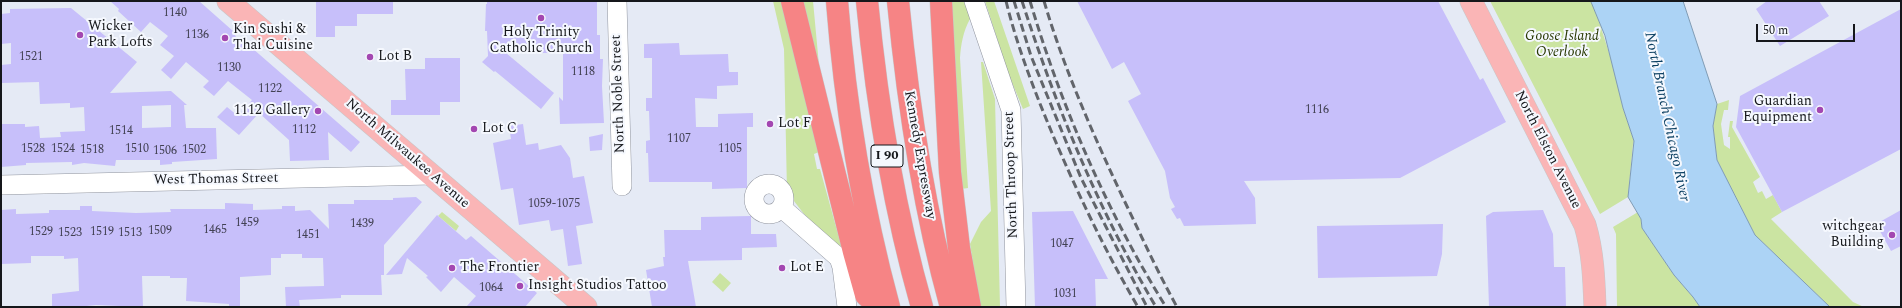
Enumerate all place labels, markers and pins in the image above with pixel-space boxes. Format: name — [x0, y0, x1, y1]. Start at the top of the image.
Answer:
marker: Holy Trinity Catholic Church — [536, 13, 546, 23]
place label: Wicker Park Lofts — [88, 19, 153, 52]
place label: Kin Sushi & Thai Cuisine — [233, 22, 313, 54]
place label: Holy Trinity Catholic Church — [490, 25, 592, 58]
marker: Wicker Park Lofts — [75, 30, 85, 40]
marker: Kin Sushi & Thai Cuisine — [220, 33, 230, 43]
place label: Lot B — [378, 49, 412, 65]
marker: Lot B — [365, 52, 375, 62]
place label: Guardian Equipment — [1743, 94, 1812, 126]
place label: 1112 Gallery — [234, 103, 310, 119]
marker: Guardian Equipment — [1815, 105, 1825, 115]
marker: 1112 Gallery — [313, 106, 323, 116]
place label: Lot F — [778, 116, 811, 132]
marker: Lot F — [765, 119, 775, 129]
place label: Lot C — [482, 121, 517, 137]
marker: Lot C — [469, 124, 479, 134]
place label: witchgear Building — [1823, 219, 1884, 252]
marker: witchgear Building — [1887, 230, 1897, 240]
place label: The Frontier — [460, 260, 539, 276]
place label: Lot E — [790, 260, 824, 276]
marker: The Frontier — [447, 263, 457, 273]
marker: Lot E — [777, 263, 787, 273]
place label: Insight Studios Tattoo — [528, 278, 667, 294]
marker: Insight Studios Tattoo — [515, 281, 525, 291]

